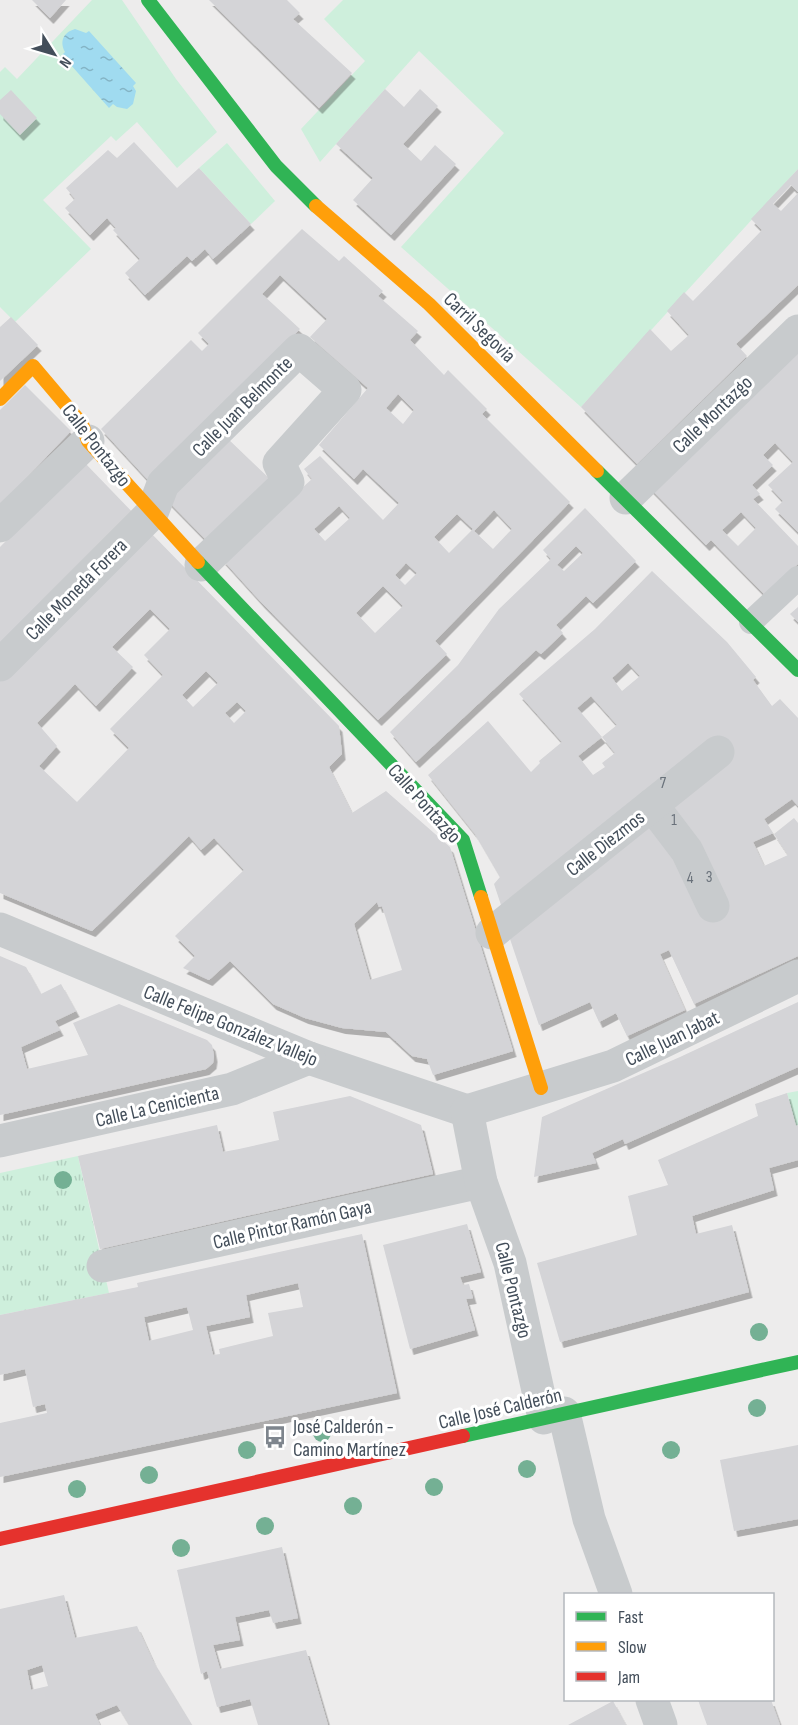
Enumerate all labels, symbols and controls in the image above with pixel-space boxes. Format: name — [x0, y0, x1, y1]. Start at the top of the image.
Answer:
north arrow — [24, 24, 84, 84]
text: N — [55, 53, 75, 71]
street label: Carril Segovia — [438, 287, 520, 368]
street label: Calle Juan Belmonte — [188, 352, 298, 462]
street label: Calle Montazgo — [668, 371, 758, 459]
street label: Calle Pontazgo — [57, 400, 136, 492]
street label: Calle Moneda Forera — [21, 534, 133, 646]
street label: Calle Pontazgo — [382, 759, 466, 848]
house number: 7 — [660, 774, 667, 793]
street label: Calle Diezmos — [562, 806, 650, 882]
house number: 1 — [671, 811, 677, 830]
house number: 3 — [706, 868, 712, 887]
house number: 4 — [687, 869, 694, 888]
street label: Calle Felipe González Vallejo — [140, 980, 321, 1072]
street label: Calle Juan Jabat — [622, 1006, 723, 1072]
street label: Calle La Cenicienta — [93, 1081, 221, 1133]
street label: Calle Pintor Ramón Gaya — [211, 1195, 374, 1255]
street label: Calle Pontazgo — [490, 1240, 537, 1341]
street label: Calle José Calderón — [436, 1383, 564, 1435]
place label: José Calderón - Camino Martínez — [292, 1415, 406, 1462]
bus stop icon: José Calderón - Camino Martínez — [262, 1424, 288, 1450]
legend — [564, 1593, 774, 1701]
text: Fast — [618, 1607, 644, 1628]
text: Slow — [618, 1637, 647, 1658]
text: Jam — [617, 1667, 640, 1688]

